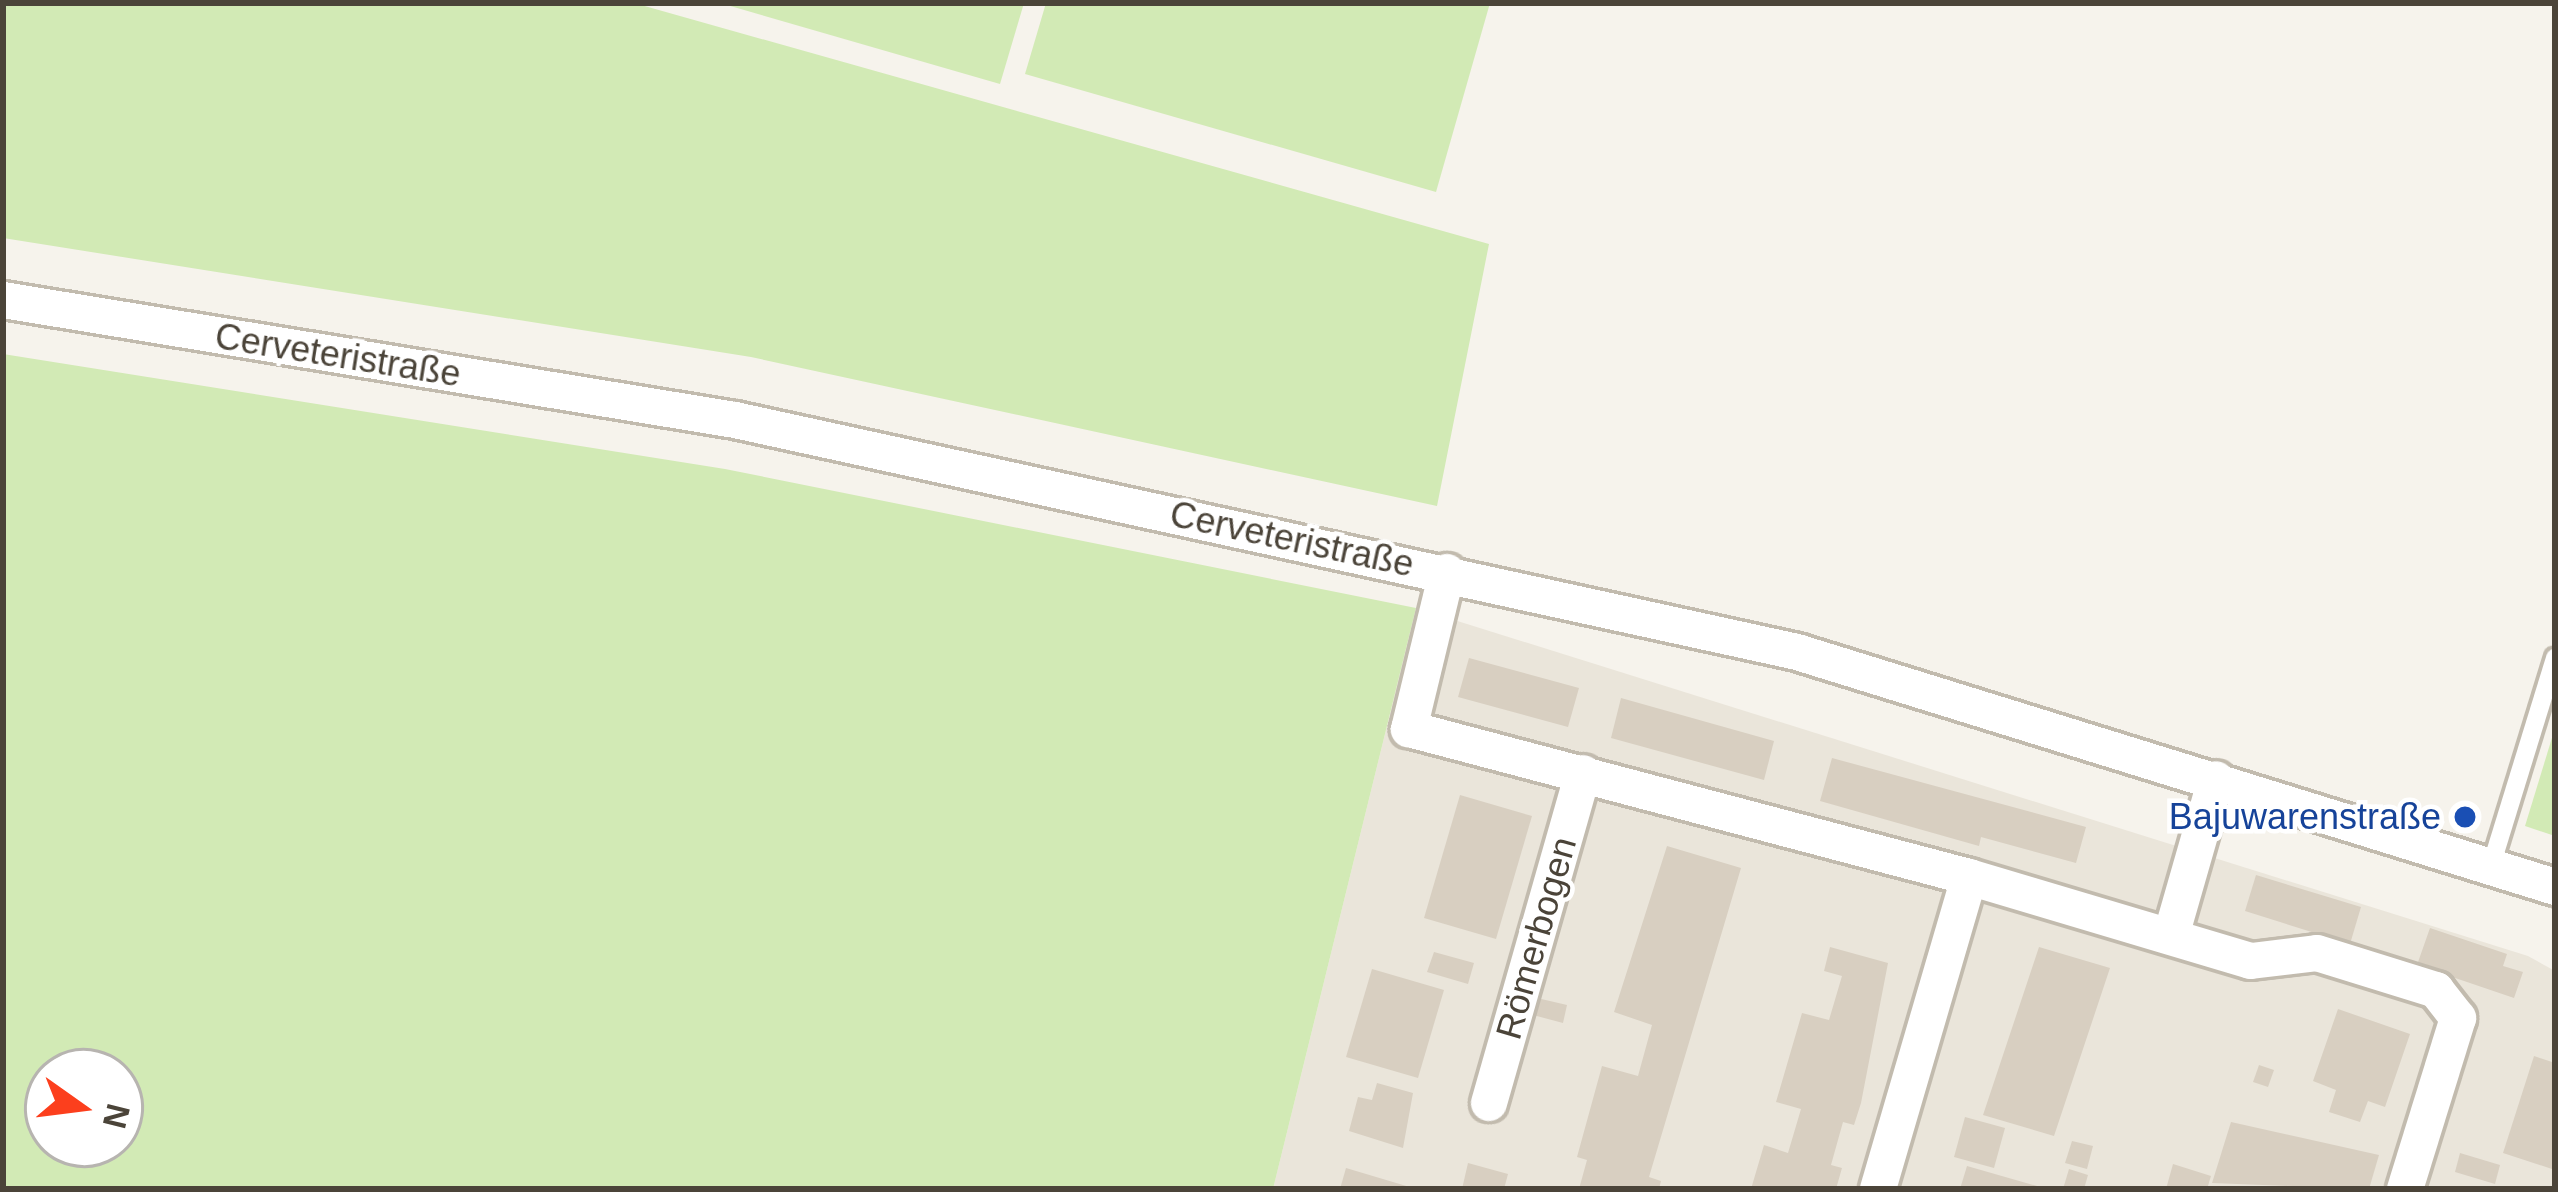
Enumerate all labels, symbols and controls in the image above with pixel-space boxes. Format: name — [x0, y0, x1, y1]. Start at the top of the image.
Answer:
street label: Cerveteristraße — [212, 314, 464, 396]
street label: Cerveteristraße — [1166, 492, 1418, 586]
place label: Bajuwarenstraße — [2169, 795, 2441, 839]
marker: Bajuwarenstraße — [2452, 804, 2478, 830]
street label: Römerbogen — [1487, 832, 1585, 1044]
north arrow — [24, 1048, 144, 1168]
text: N — [96, 1100, 137, 1132]

